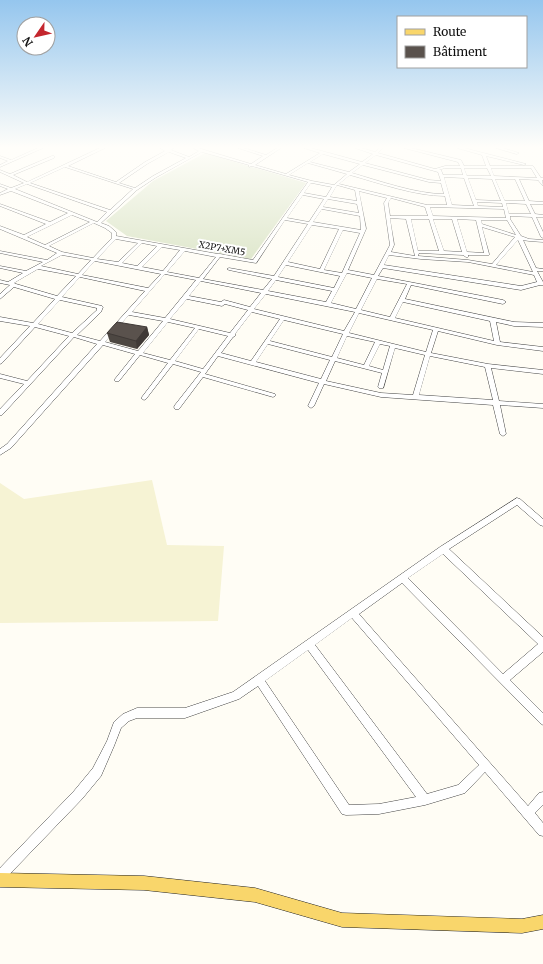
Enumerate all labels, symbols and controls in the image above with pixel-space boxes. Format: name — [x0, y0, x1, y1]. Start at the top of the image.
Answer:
north arrow — [16, 16, 56, 56]
legend — [397, 16, 527, 68]
text: Route — [433, 24, 466, 39]
text: N — [19, 34, 36, 49]
text: Bâtiment — [433, 44, 487, 59]
street label: X2P7+XM5 — [198, 238, 246, 258]

